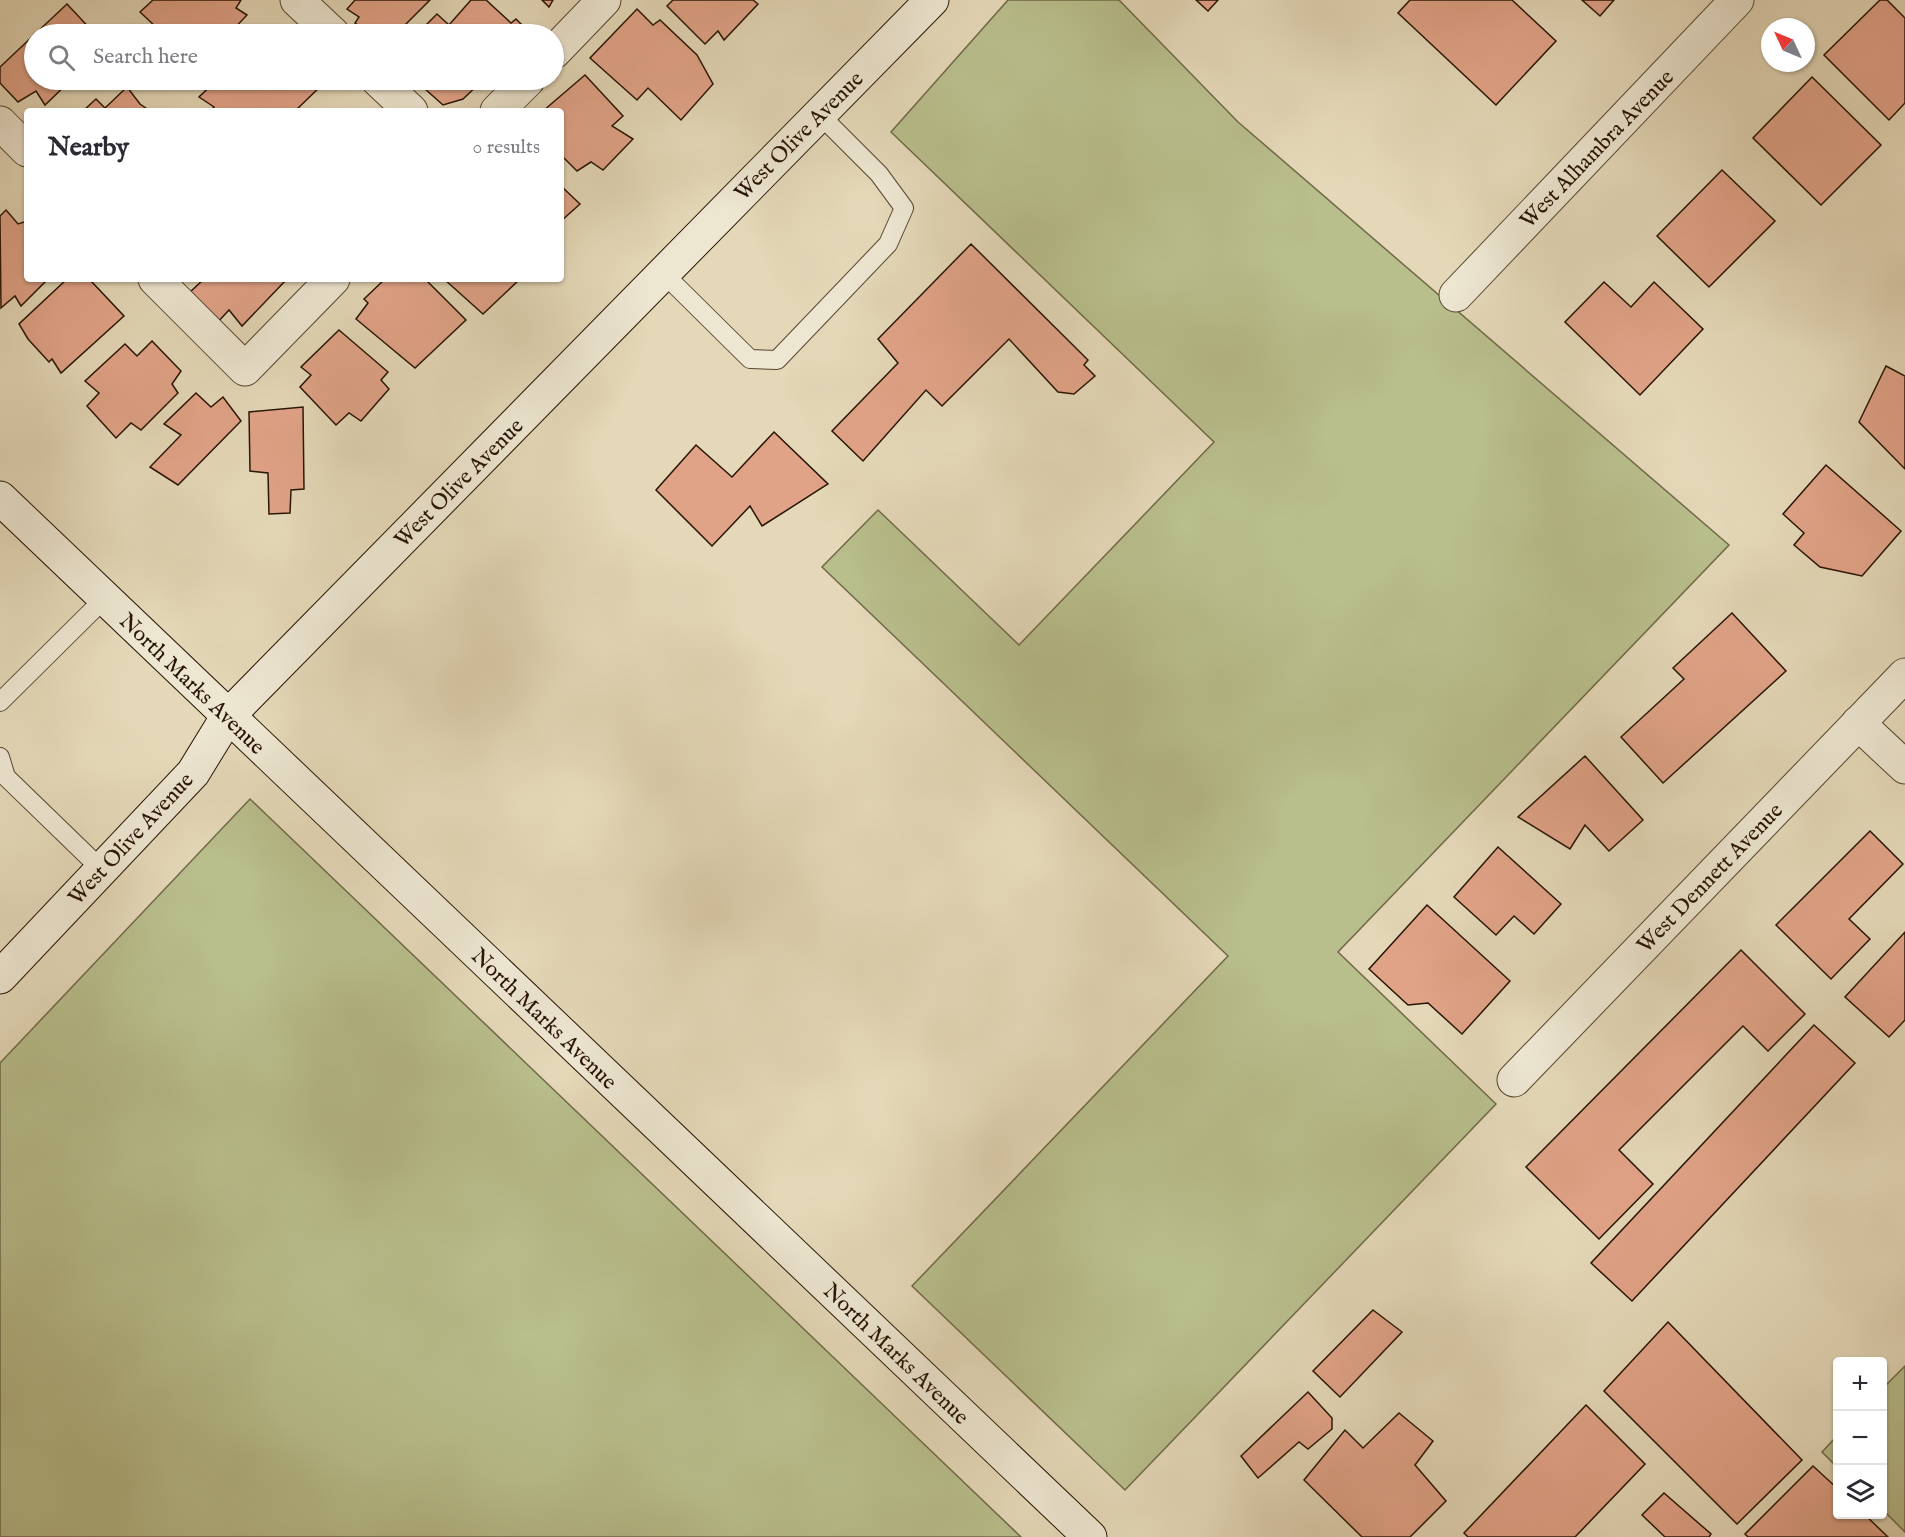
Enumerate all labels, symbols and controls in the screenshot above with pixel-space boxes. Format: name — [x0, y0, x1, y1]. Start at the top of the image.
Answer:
north arrow — [1761, 18, 1815, 72]
search box — [24, 24, 564, 90]
icon: search — [45, 41, 78, 74]
text: Search here — [93, 43, 198, 71]
street label: West Alhambra Avenue — [1514, 64, 1681, 235]
street label: West Olive Avenue — [729, 66, 870, 207]
text: Nearby — [48, 131, 129, 164]
text: 0 results — [473, 135, 540, 160]
street label: West Olive Avenue — [389, 413, 530, 554]
street label: North Marks Avenue — [113, 608, 270, 761]
street label: West Olive Avenue — [63, 767, 200, 912]
street label: West Dennett Avenue — [1631, 797, 1789, 960]
street label: North Marks Avenue — [465, 943, 622, 1096]
street label: North Marks Avenue — [817, 1278, 974, 1431]
map controls — [1833, 1357, 1887, 1519]
button: + — [1833, 1357, 1887, 1411]
button: − — [1833, 1411, 1887, 1465]
button: layers — [1833, 1465, 1887, 1519]

